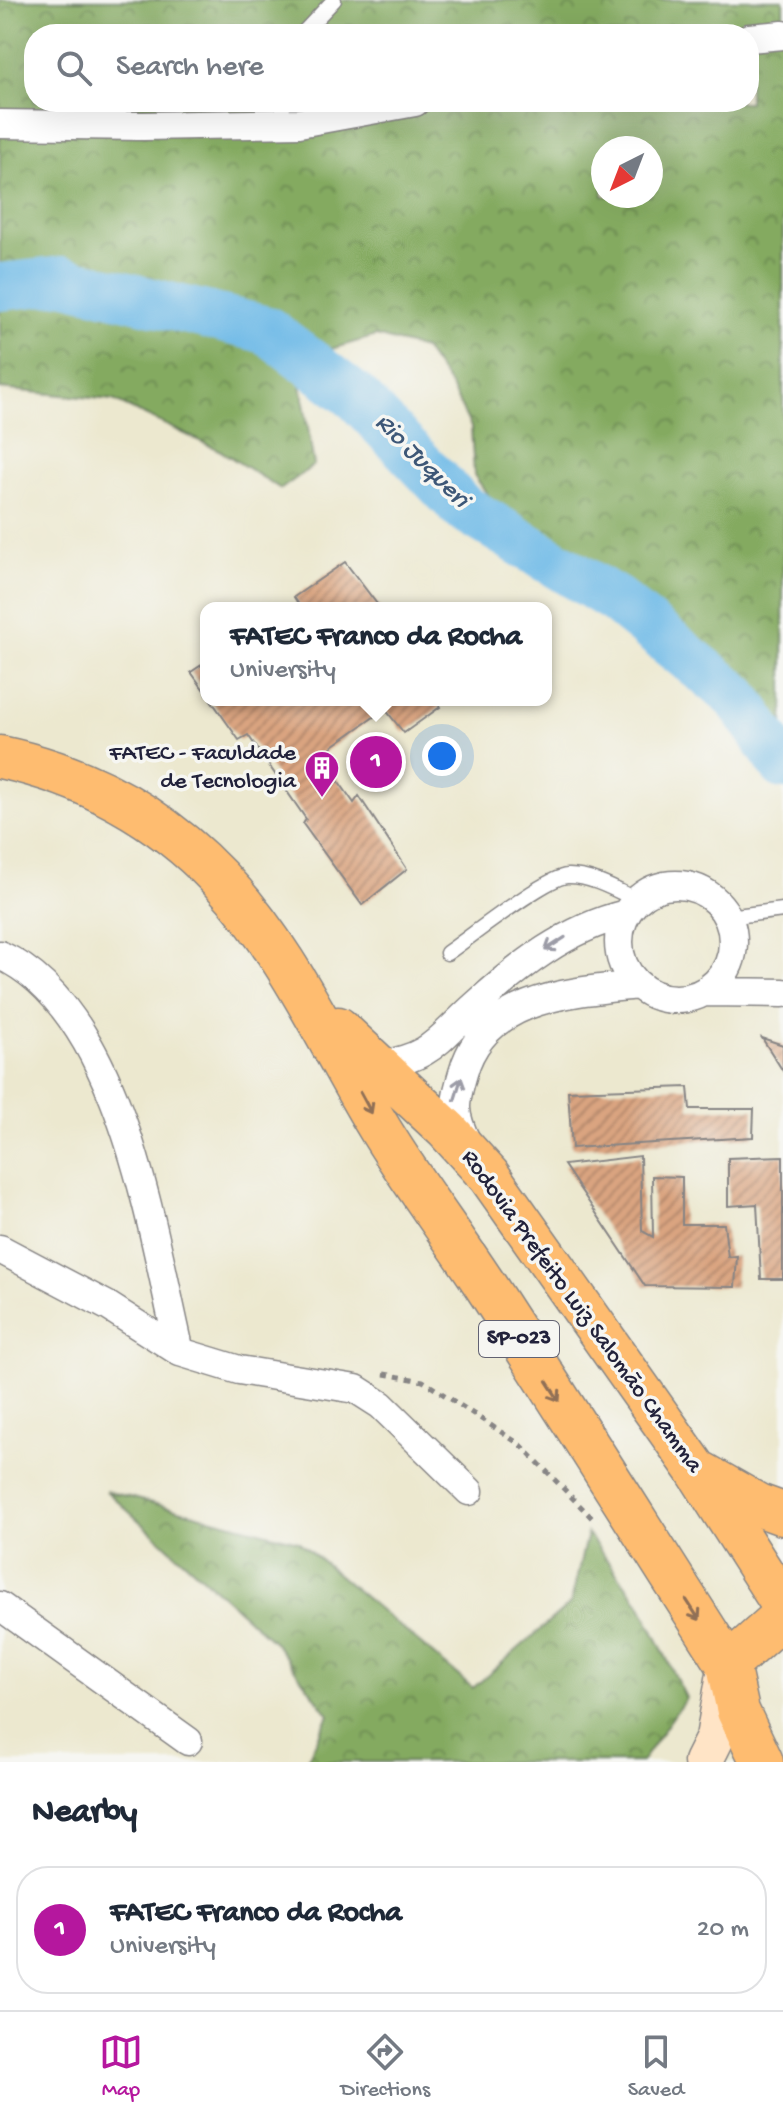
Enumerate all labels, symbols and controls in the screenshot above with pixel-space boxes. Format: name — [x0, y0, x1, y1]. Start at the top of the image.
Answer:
search box — [24, 24, 759, 112]
icon: search — [52, 46, 96, 90]
text: Search here — [116, 51, 264, 86]
north arrow — [591, 136, 663, 208]
water label: Rio Juqueri — [367, 408, 477, 518]
popup — [200, 602, 552, 706]
text: FATEC Franco da Rocha — [230, 621, 522, 656]
text: University — [230, 656, 336, 687]
pin: 1 — [350, 732, 402, 792]
your location — [422, 736, 462, 776]
place label: FATEC - Faculdade de Tecnologia — [108, 740, 297, 797]
building icon: FATEC - Faculdade de Tecnologia — [303, 749, 341, 799]
one-way arrow — [544, 937, 567, 953]
one-way arrow — [452, 1077, 466, 1102]
one-way arrow — [358, 1091, 374, 1114]
street label: Rodovia Prefeito Luiz Salomão Chamma — [454, 1145, 708, 1480]
road number: SP-023 — [479, 1321, 559, 1357]
one-way arrow — [544, 1380, 561, 1402]
one-way arrow — [684, 1599, 701, 1621]
text: Nearby — [32, 1794, 137, 1834]
text: FATEC Franco da Rocha — [110, 1897, 402, 1932]
text: 1 — [55, 1915, 65, 1946]
text: 20 m — [697, 1915, 749, 1946]
text: University — [110, 1932, 216, 1963]
tab: Map — [99, 2030, 143, 2104]
tab: Directions — [341, 2030, 430, 2104]
tab: Saved — [628, 2030, 684, 2104]

